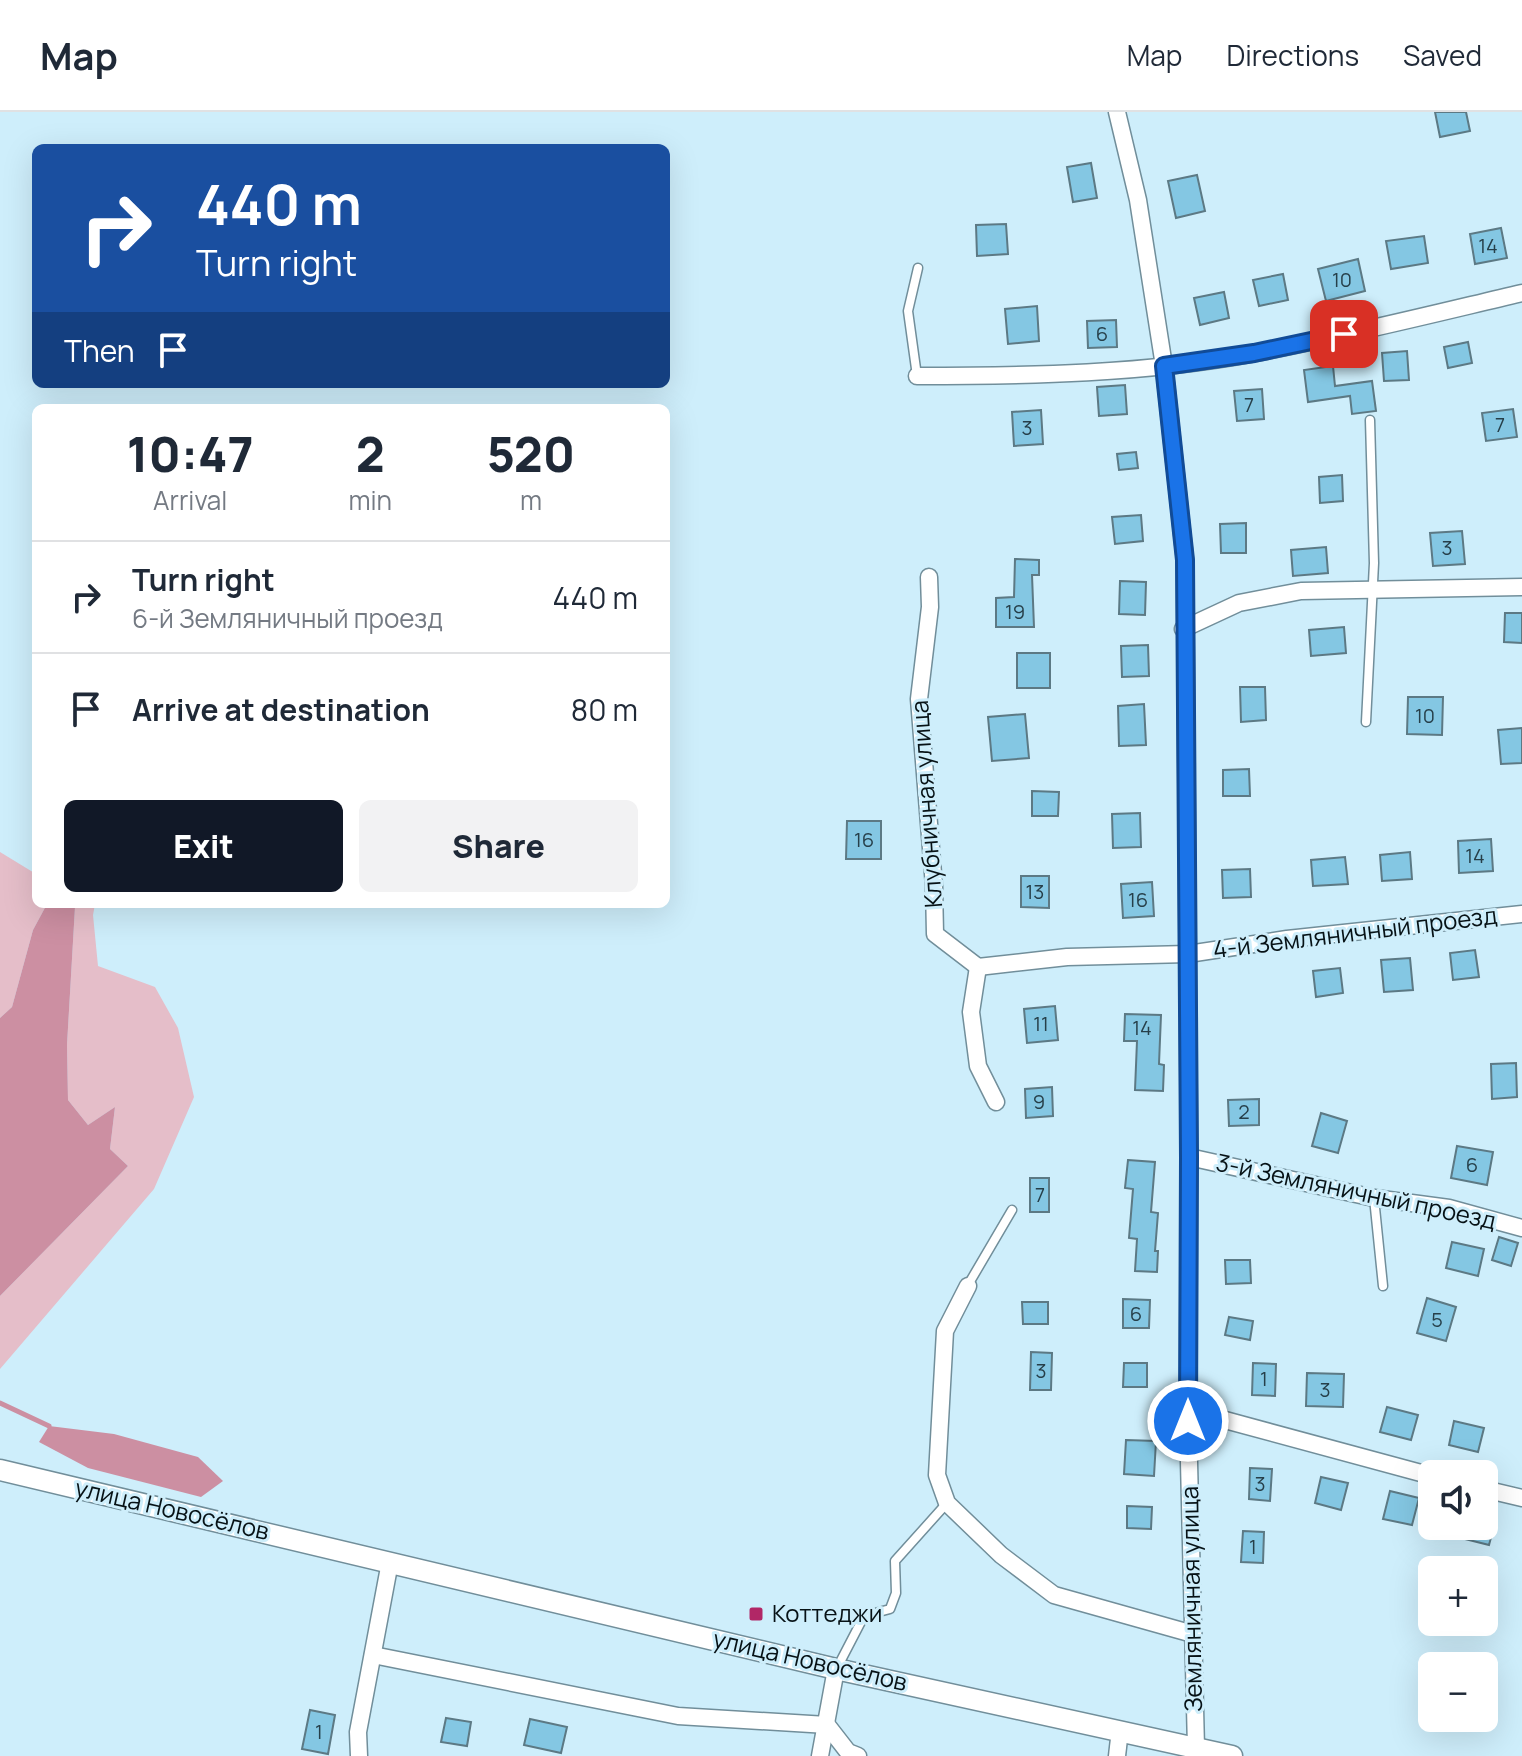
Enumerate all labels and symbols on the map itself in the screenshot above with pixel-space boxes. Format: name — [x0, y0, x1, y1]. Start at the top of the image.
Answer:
house number: 14 — [1478, 232, 1498, 259]
house number: 10 — [1332, 266, 1352, 293]
pin — [1310, 300, 1378, 368]
house number: 6 — [1096, 320, 1108, 347]
house number: 7 — [1244, 391, 1254, 418]
house number: 7 — [1495, 411, 1505, 438]
house number: 3 — [1021, 414, 1033, 441]
house number: 3 — [1441, 534, 1453, 561]
house number: 19 — [1005, 598, 1025, 625]
street label: Клубничная улица — [902, 699, 949, 909]
house number: 10 — [1415, 702, 1435, 729]
house number: 16 — [854, 826, 874, 853]
house number: 14 — [1465, 842, 1485, 869]
house number: 13 — [1026, 878, 1044, 905]
house number: 16 — [1128, 886, 1148, 913]
street label: 4-й Земляничный проезд — [1211, 898, 1499, 965]
house number: 11 — [1033, 1010, 1049, 1037]
house number: 14 — [1132, 1014, 1152, 1041]
house number: 9 — [1033, 1088, 1045, 1115]
house number: 2 — [1238, 1098, 1250, 1125]
street label: 3-й Земляничный проезд — [1213, 1145, 1499, 1236]
house number: 6 — [1466, 1151, 1478, 1178]
house number: 7 — [1035, 1181, 1045, 1208]
house number: 6 — [1130, 1300, 1142, 1327]
house number: 5 — [1431, 1306, 1443, 1333]
house number: 3 — [1035, 1357, 1047, 1384]
house number: 1 — [1260, 1365, 1268, 1392]
house number: 3 — [1319, 1376, 1331, 1403]
position arrow — [1146, 1379, 1230, 1463]
street label: улица Новосёлов — [72, 1470, 273, 1547]
house number: 3 — [1254, 1470, 1266, 1497]
street label: Земляничная улица — [1172, 1486, 1209, 1712]
house number: 1 — [1249, 1533, 1257, 1560]
place label: Коттеджи — [772, 1596, 882, 1629]
marker: Коттеджи — [747, 1605, 765, 1623]
street label: улица Новосёлов — [710, 1621, 911, 1698]
house number: 1 — [315, 1718, 323, 1745]

